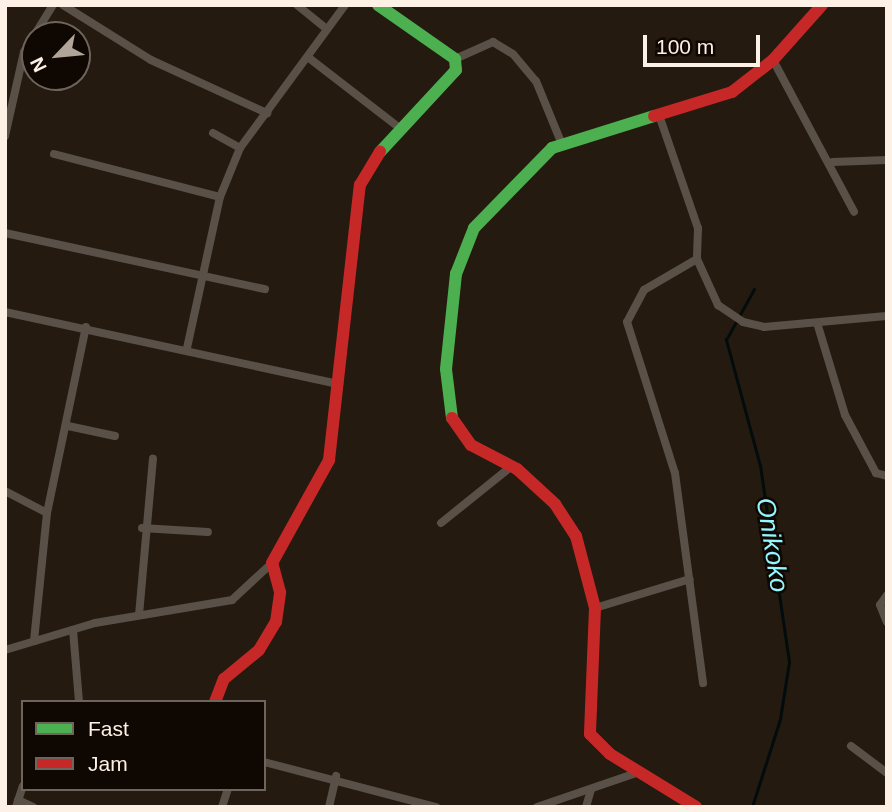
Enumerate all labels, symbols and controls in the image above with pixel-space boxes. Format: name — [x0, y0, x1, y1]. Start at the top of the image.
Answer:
north arrow — [21, 21, 91, 91]
scale bar — [647, 21, 764, 65]
text: 100 m — [656, 35, 714, 58]
text: N — [26, 54, 51, 75]
water label: Onikoko — [749, 495, 795, 595]
legend — [21, 700, 266, 791]
text: Fast — [88, 717, 129, 740]
text: Jam — [88, 752, 128, 775]

